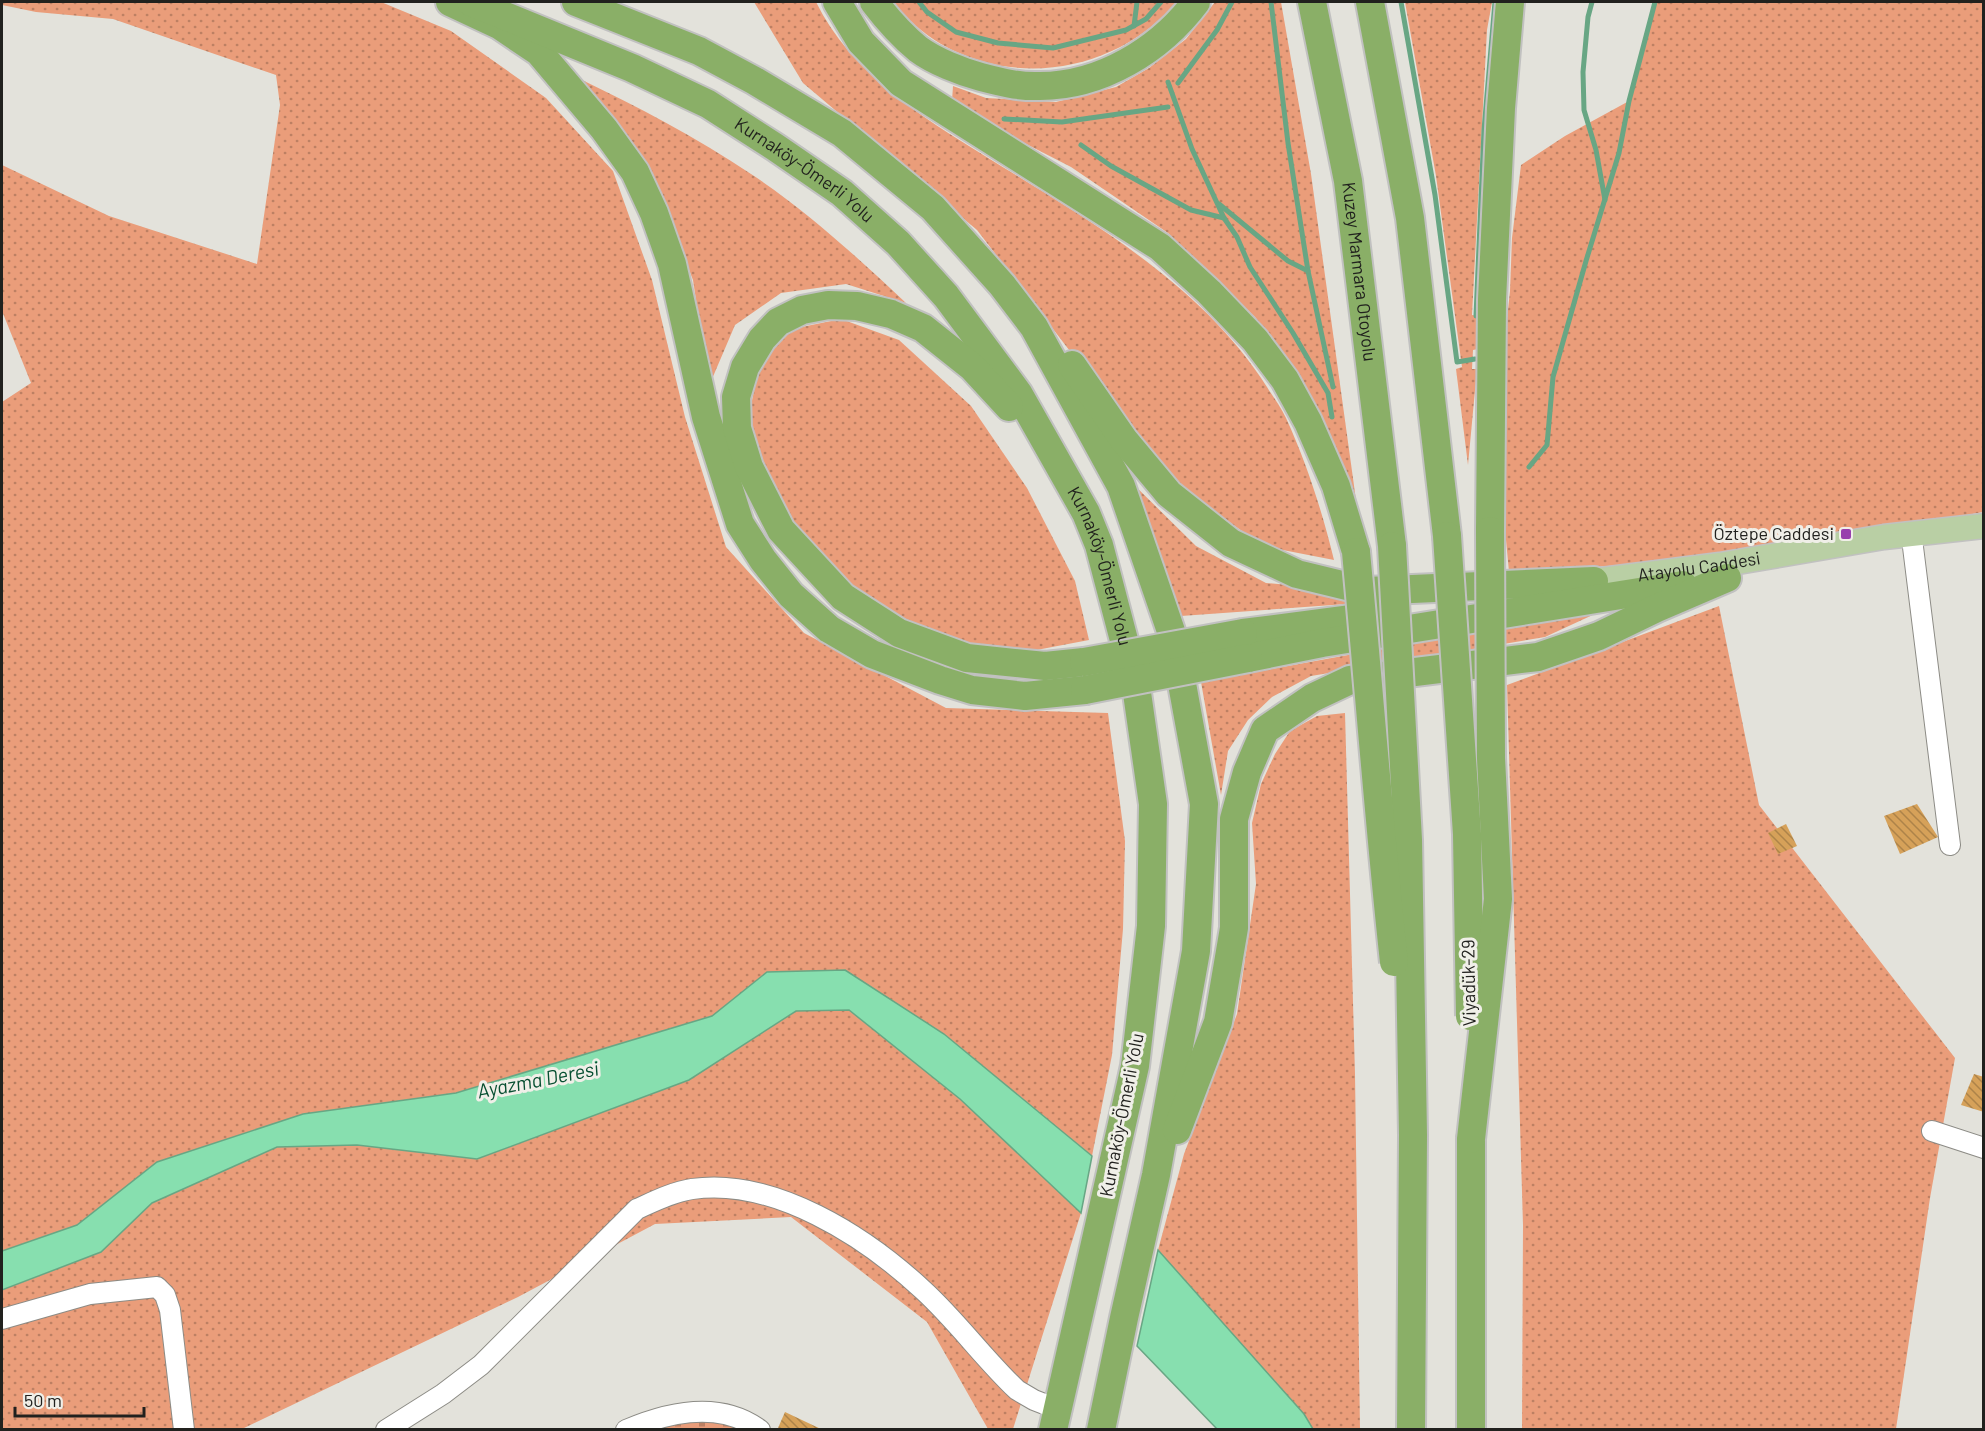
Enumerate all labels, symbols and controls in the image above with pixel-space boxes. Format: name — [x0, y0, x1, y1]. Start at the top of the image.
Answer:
street label: Kurnaköy-Ömerli Yolu — [731, 112, 879, 227]
street label: Kuzey Marmara Otoyolu — [1338, 181, 1382, 363]
street label: Kurnaköy-Ömerli Yolu — [1063, 482, 1137, 648]
place label: Öztepe Caddesi — [1714, 522, 1834, 544]
marker: Öztepe Caddesi — [1839, 527, 1853, 541]
street label: Atayolu Caddesi — [1636, 546, 1762, 585]
street label: Viyadük-29 — [1456, 939, 1480, 1027]
street label: Kurnaköy-Ömerli Yolu — [1094, 1031, 1148, 1199]
water label: Ayazma Deresi — [475, 1055, 601, 1103]
scale bar — [15, 1380, 144, 1418]
text: 50 m — [24, 1389, 62, 1411]

